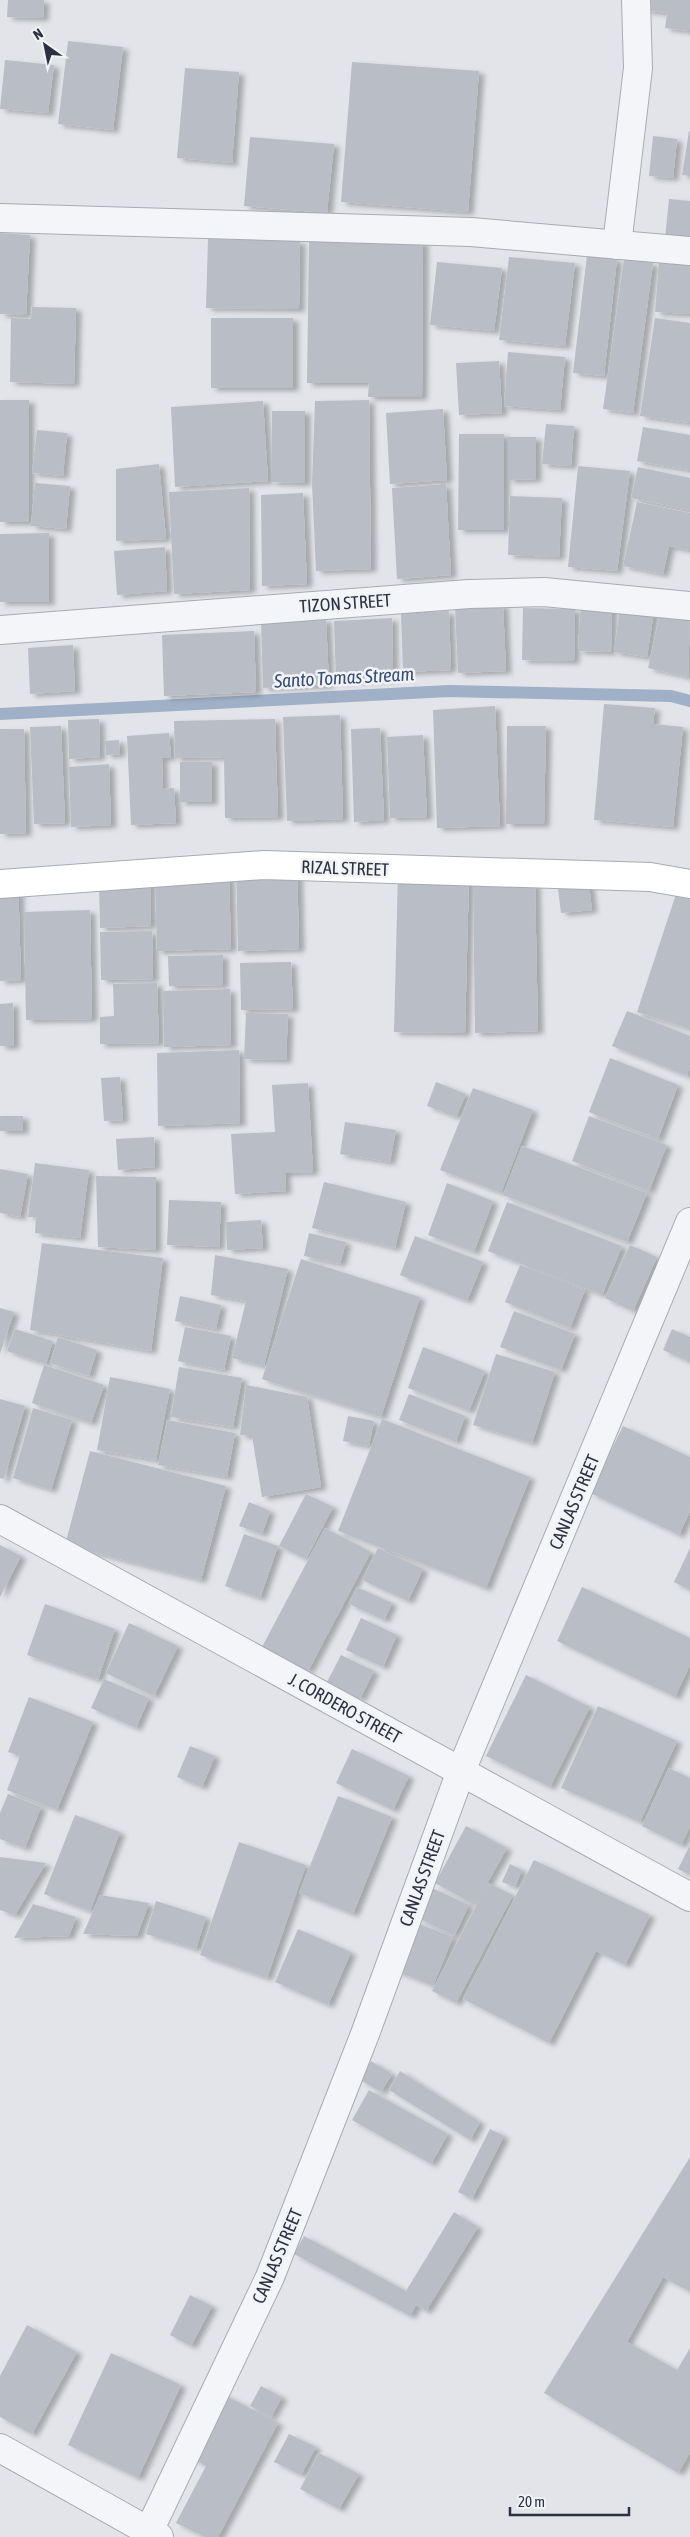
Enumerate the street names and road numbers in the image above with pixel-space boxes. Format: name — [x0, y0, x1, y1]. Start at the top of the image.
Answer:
street label: TIZON STREET — [298, 589, 392, 617]
street label: RIZAL STREET — [301, 856, 389, 880]
street label: CANLAS STREET — [545, 1451, 603, 1553]
street label: J. CORDERO STREET — [285, 1668, 405, 1748]
street label: CANLAS STREET — [395, 1827, 449, 1929]
street label: CANLAS STREET — [248, 2205, 306, 2307]

